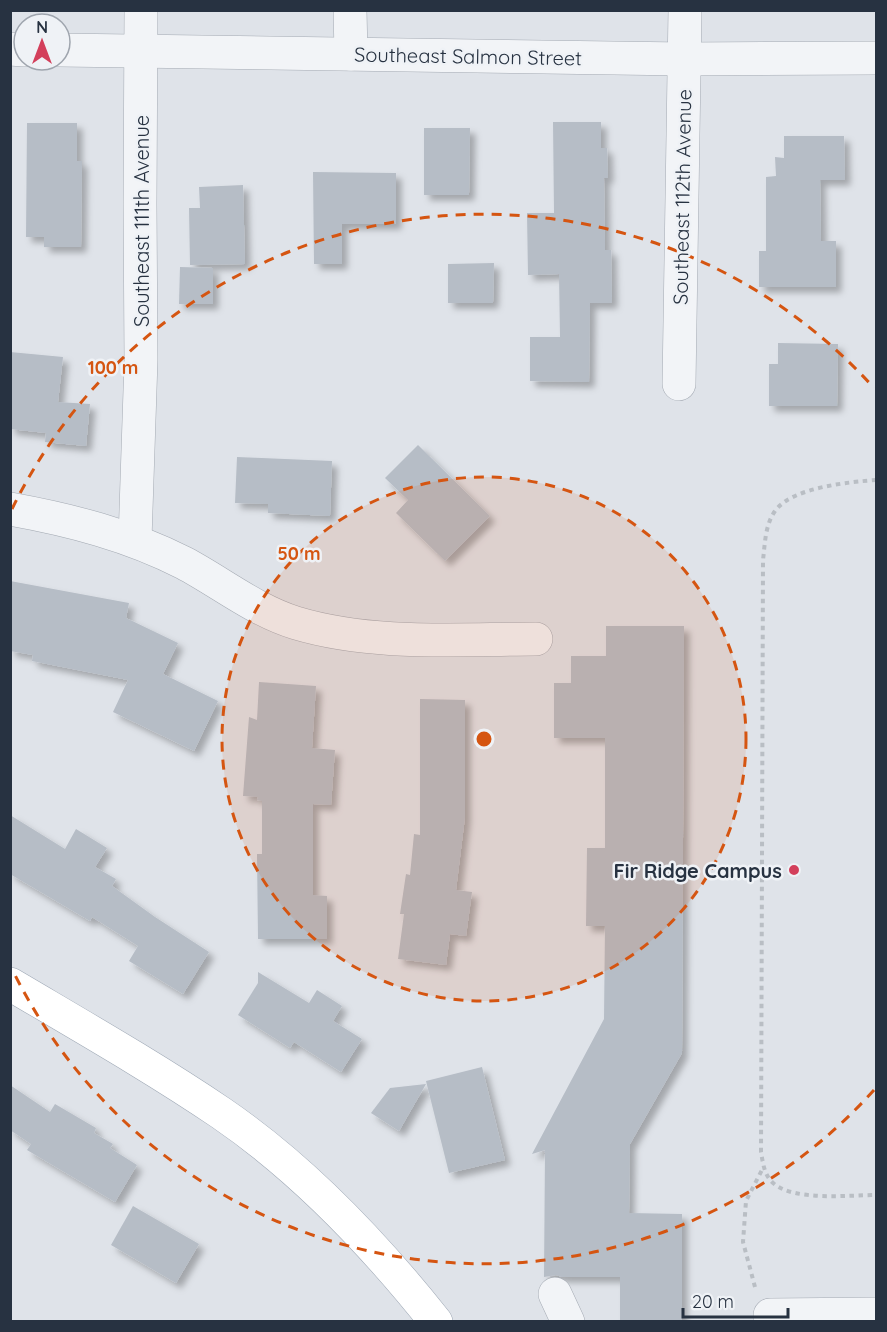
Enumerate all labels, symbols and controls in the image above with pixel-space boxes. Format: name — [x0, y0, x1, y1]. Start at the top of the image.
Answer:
north arrow — [12, 12, 72, 72]
text: N — [36, 17, 48, 37]
street label: Southeast Salmon Street — [354, 42, 582, 70]
street label: Southeast 112th Avenue — [668, 89, 696, 305]
street label: Southeast 111th Avenue — [129, 115, 154, 327]
text: 100 m — [88, 356, 138, 379]
text: 50 m — [277, 542, 321, 565]
centre of rings — [474, 729, 494, 749]
place label: Fir Ridge Campus — [614, 858, 782, 883]
marker: Fir Ridge Campus — [787, 863, 801, 877]
scale bar — [683, 1281, 788, 1319]
text: 20 m — [692, 1290, 734, 1313]

